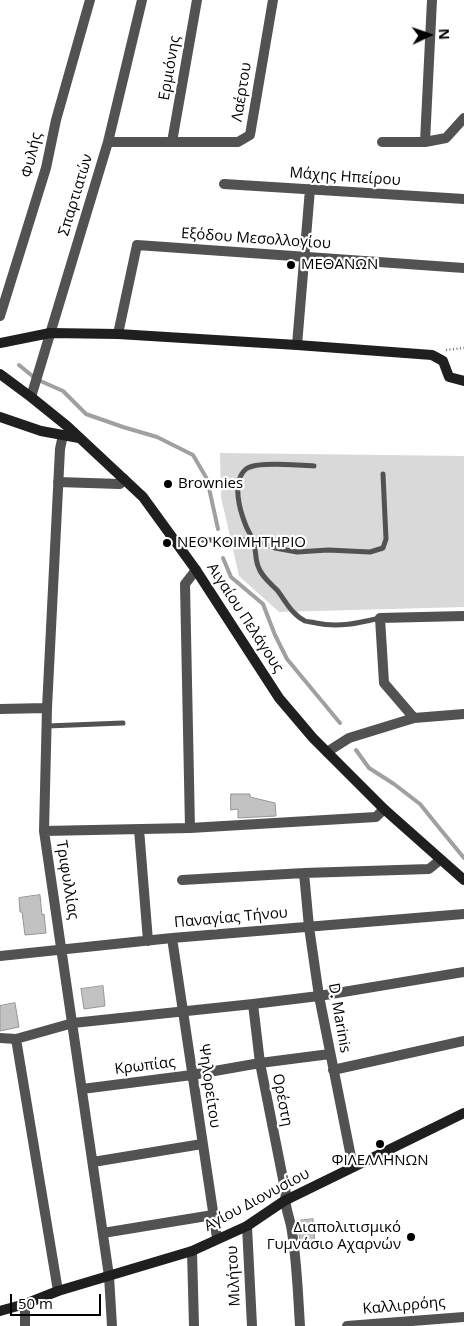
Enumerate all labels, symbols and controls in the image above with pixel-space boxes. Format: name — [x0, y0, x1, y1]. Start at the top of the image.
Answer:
north arrow — [404, 10, 454, 60]
text: N — [435, 28, 454, 40]
street label: Ερμιόνης — [155, 34, 185, 102]
street label: Λαέρτου — [228, 61, 256, 123]
street label: Φυλής — [18, 131, 46, 179]
street label: Σπαρτιατών — [55, 152, 97, 238]
street label: Μάχης Ηπείρου — [289, 164, 401, 190]
street label: Εξόδου Μεσολλογίου — [180, 225, 332, 253]
place label: ΜΕΘΑΝΩΝ — [301, 256, 378, 274]
marker: ΜΕΘΑΝΩΝ — [285, 259, 297, 271]
place label: Brownies — [178, 475, 243, 493]
marker: Brownies — [162, 478, 174, 490]
place label: ΝΕΟ ΚΟΙΜΗΤΗΡΙΟ — [177, 534, 306, 552]
marker: ΝΕΟ ΚΟΙΜΗΤΗΡΙΟ — [161, 537, 173, 549]
street label: Αιγαίου Πελάγους — [203, 560, 287, 676]
street label: Τριφυλλίας — [52, 839, 82, 921]
street label: Παναγίας Τήνου — [173, 904, 289, 932]
street label: D. Marinis — [324, 982, 354, 1054]
street label: Ψηλορείτου — [194, 1043, 224, 1129]
street label: Κρωπίας — [114, 1053, 176, 1079]
street label: Ορέστη — [268, 1072, 296, 1128]
marker: ΦΙΛΕΛΛΗΝΩΝ — [374, 1138, 386, 1150]
place label: ΦΙΛΕΛΛΗΝΩΝ — [332, 1152, 428, 1170]
street label: Αγίου Διονυσίου — [201, 1165, 313, 1235]
place label: Διαπολιτισμικό Γυμνάσιο Αχαρνών — [267, 1219, 401, 1254]
marker: Διαπολιτισμικό Γυμνάσιο Αχαρνών — [405, 1231, 417, 1243]
street label: Μιλήτου — [223, 1245, 245, 1307]
scale bar — [12, 1284, 104, 1316]
text: 50 m — [18, 1293, 53, 1313]
street label: Καλλιρρόης — [362, 1293, 446, 1319]

